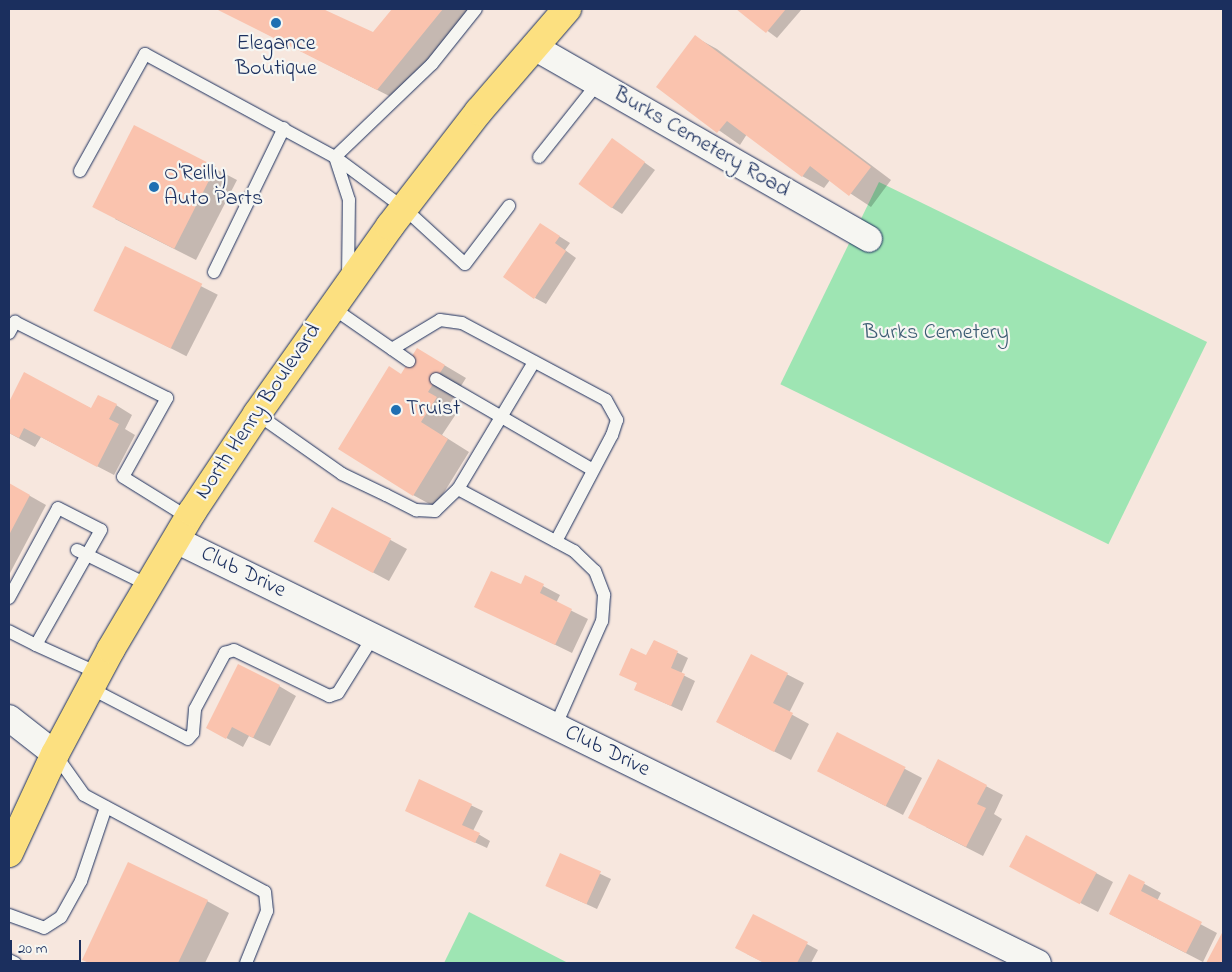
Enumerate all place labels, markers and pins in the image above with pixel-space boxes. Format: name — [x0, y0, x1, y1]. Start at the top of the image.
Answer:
marker: Elegance Boutique — [270, 17, 282, 29]
place label: Elegance Boutique — [235, 31, 317, 82]
place label: O'Reilly Auto Parts — [164, 161, 263, 212]
marker: O'Reilly Auto Parts — [148, 181, 160, 193]
place label: Truist — [406, 397, 460, 423]
marker: Truist — [390, 404, 402, 416]

